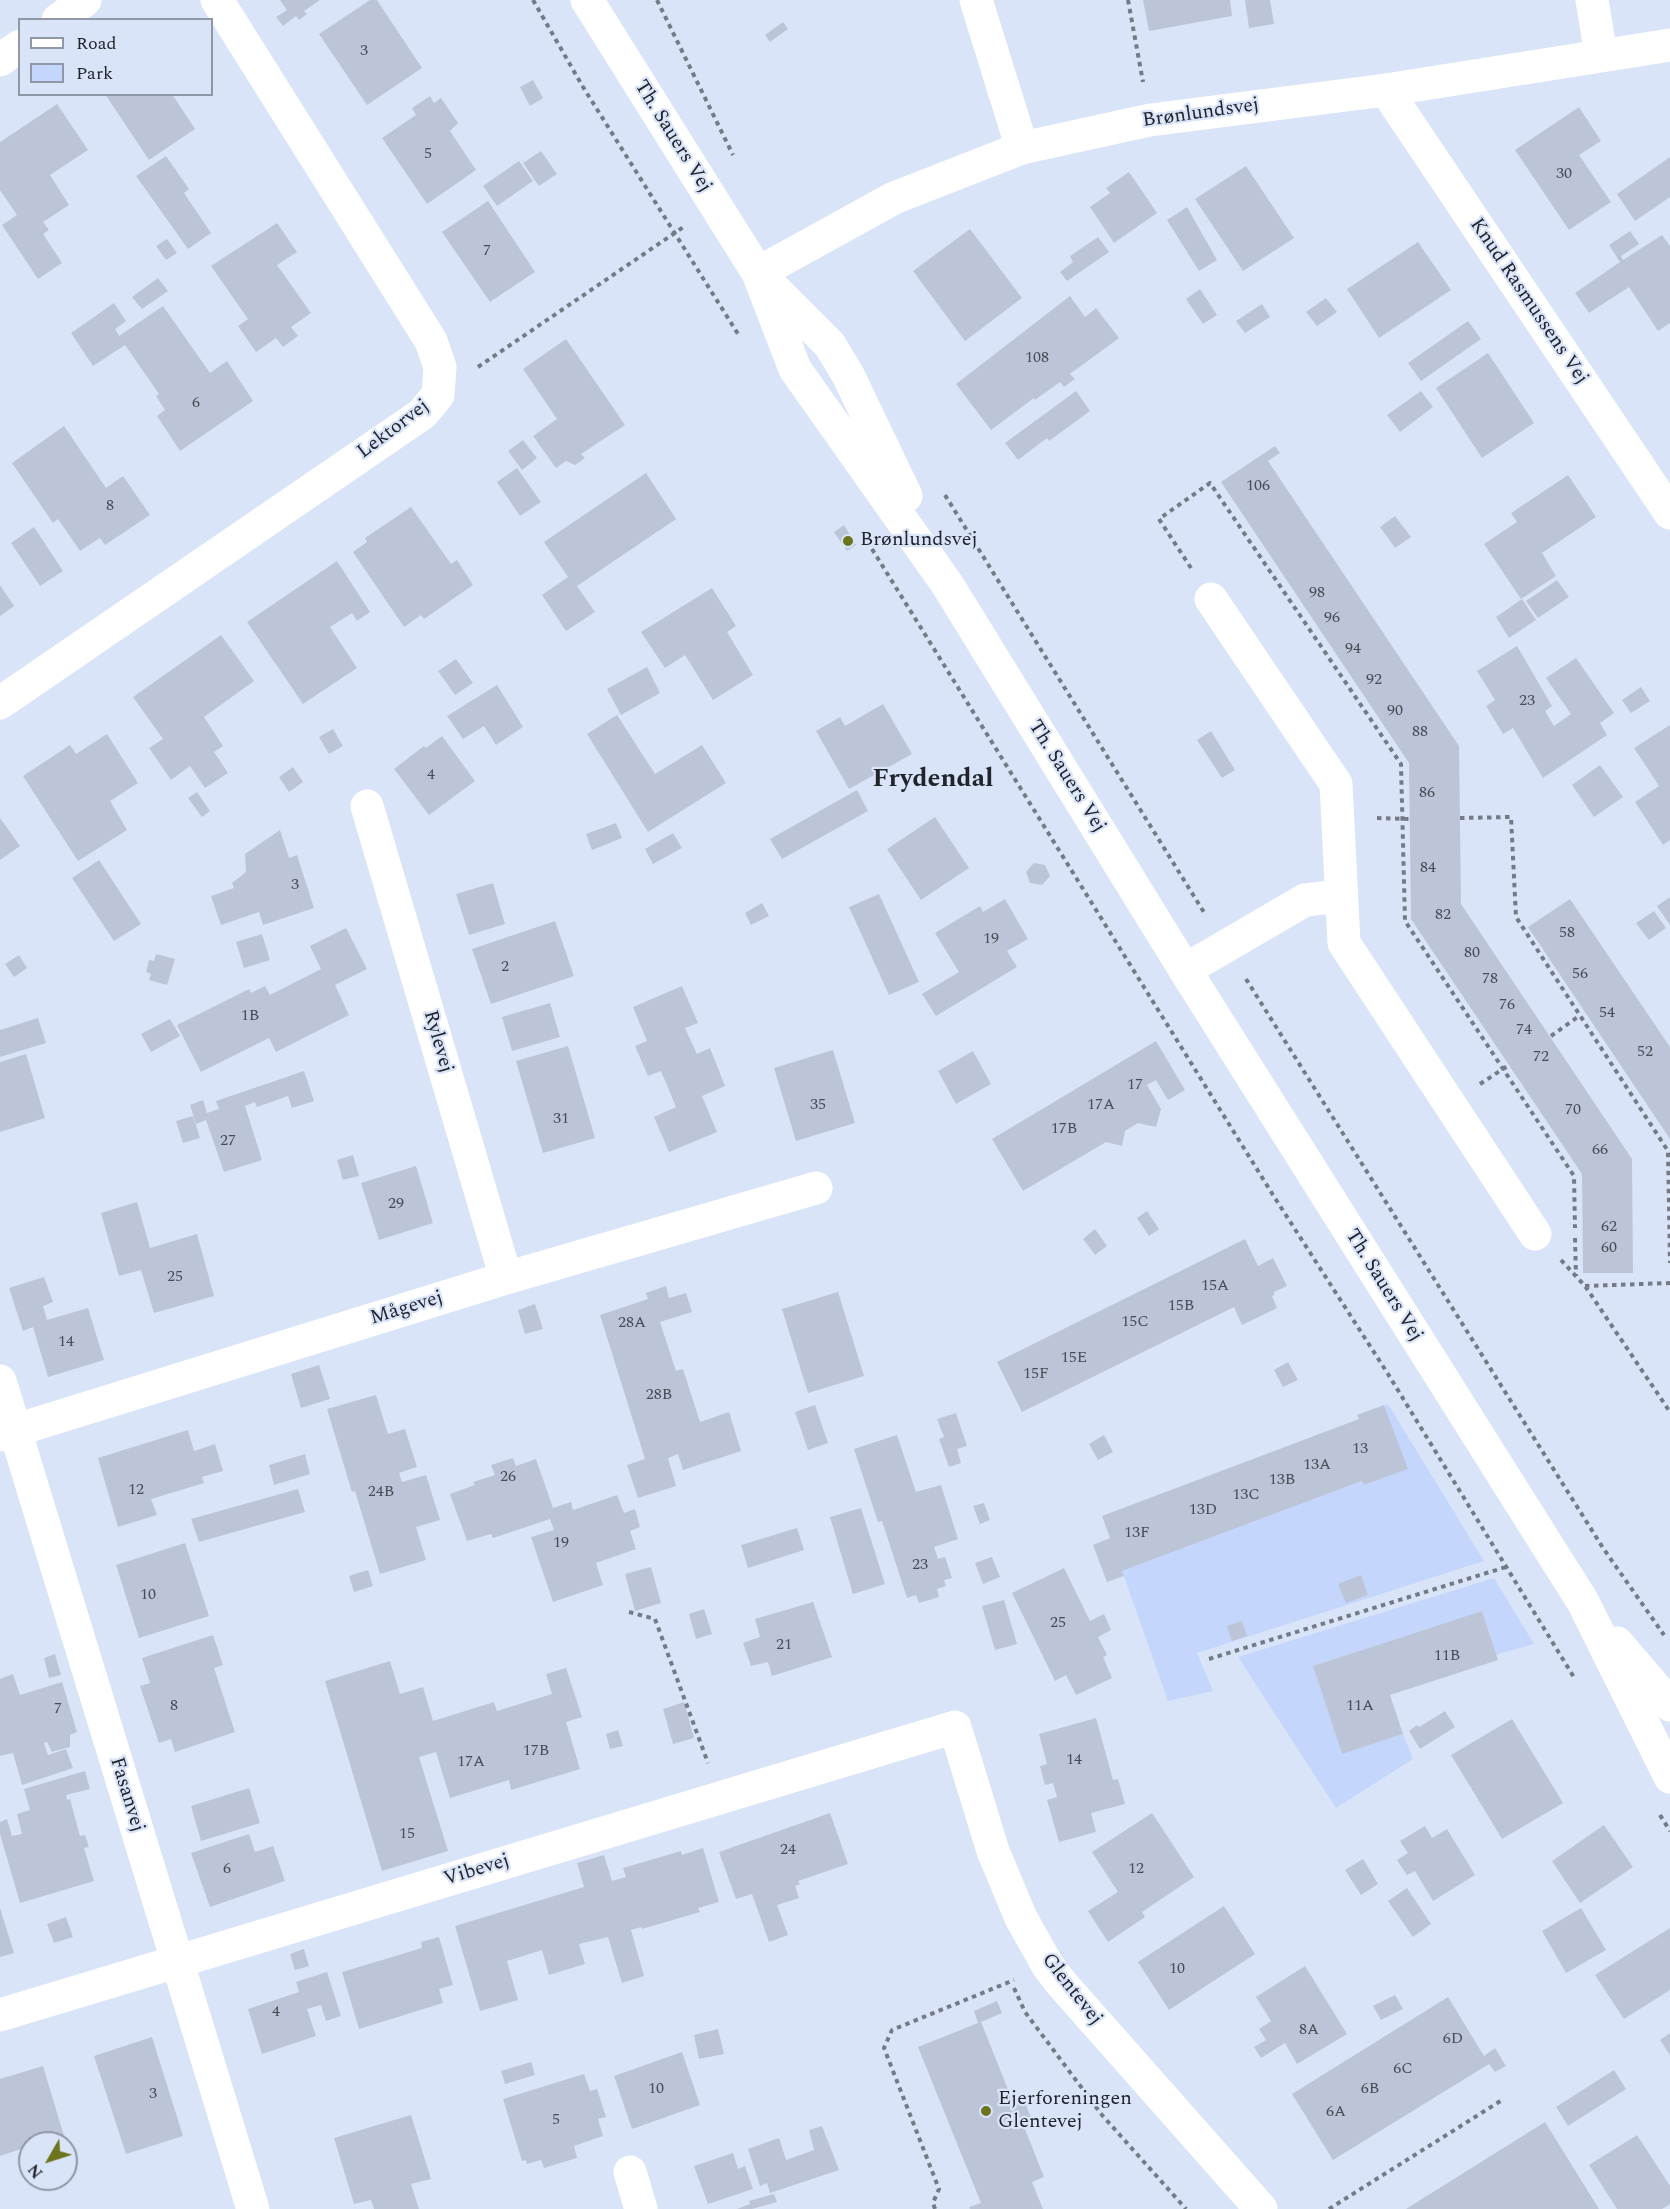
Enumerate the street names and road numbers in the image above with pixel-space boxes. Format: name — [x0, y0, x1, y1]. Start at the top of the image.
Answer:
street label: Th. Sauers Vej — [628, 76, 716, 198]
street label: Brønlundsvej — [1141, 94, 1261, 134]
street label: Knud Rasmussens Vej — [1463, 214, 1593, 390]
street label: Lektorvej — [353, 395, 435, 465]
street label: Th. Sauers Vej — [1022, 716, 1110, 838]
street label: Rylevej — [417, 1008, 457, 1076]
street label: Th. Sauers Vej — [1339, 1225, 1427, 1347]
street label: Mågevej — [368, 1287, 446, 1331]
street label: Fasanvej — [103, 1755, 149, 1835]
street label: Vibevej — [441, 1850, 513, 1892]
street label: Glentevej — [1035, 1949, 1107, 2031]

